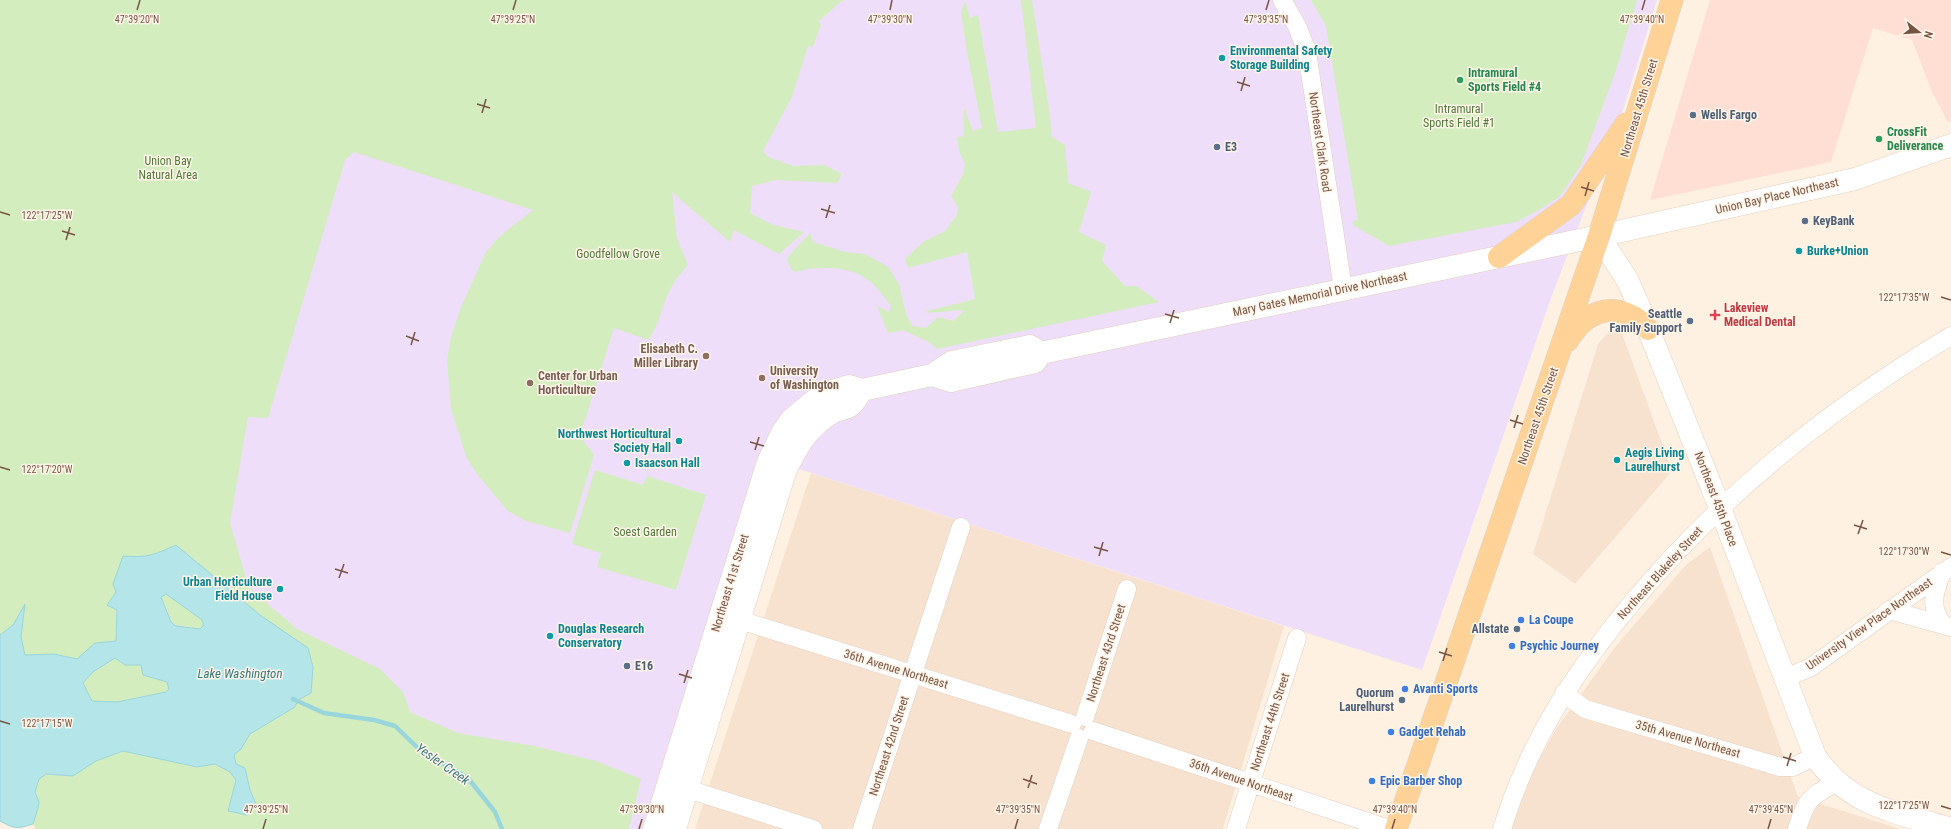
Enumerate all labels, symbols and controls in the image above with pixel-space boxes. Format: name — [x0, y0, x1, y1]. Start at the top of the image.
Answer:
north arrow — [1899, 12, 1939, 52]
text: 47°39'20"N — [115, 14, 159, 25]
text: 47°39'25"N — [491, 14, 535, 25]
text: 47°39'30"N — [868, 14, 912, 25]
text: 47°39'35"N — [1244, 14, 1288, 25]
text: 47°39'40"N — [1620, 14, 1664, 25]
text: N — [1921, 30, 1935, 40]
place label: Environmental Safety Storage Building — [1230, 44, 1333, 72]
marker: Environmental Safety Storage Building — [1217, 53, 1227, 63]
street label: Northeast 45th Street — [1617, 57, 1661, 159]
place label: Intramural Sports Field #4 — [1468, 66, 1541, 94]
marker: Intramural Sports Field #4 — [1455, 75, 1465, 85]
street label: Northeast Clark Road — [1306, 91, 1334, 193]
park label: Intramural Sports Field #1 — [1423, 102, 1495, 130]
place label: Wells Fargo — [1701, 108, 1757, 122]
marker: Wells Fargo — [1688, 110, 1698, 120]
place label: CrossFit Deliverance — [1887, 125, 1943, 153]
marker: CrossFit Deliverance — [1874, 134, 1884, 144]
place label: E3 — [1225, 140, 1237, 154]
marker: E3 — [1212, 142, 1222, 152]
park label: Union Bay Natural Area — [138, 154, 198, 182]
street label: Union Bay Place Northeast — [1714, 175, 1840, 217]
text: 122°17'25"W — [22, 210, 73, 221]
place label: KeyBank — [1813, 214, 1855, 228]
marker: KeyBank — [1800, 216, 1810, 226]
place label: Burke+Union — [1807, 244, 1868, 258]
marker: Burke+Union — [1794, 246, 1804, 256]
park label: Goodfellow Grove — [576, 247, 660, 261]
street label: Mary Gates Memorial Drive Northeast — [1232, 269, 1409, 319]
text: 122°17'35"W — [1879, 292, 1930, 303]
place label: Lakeview Medical Dental — [1724, 301, 1796, 329]
place label: Seattle Family Support — [1610, 307, 1682, 335]
marker: Lakeview Medical Dental — [1709, 309, 1721, 321]
marker: Seattle Family Support — [1685, 316, 1695, 326]
place label: Elisabeth C. Miller Library — [634, 342, 699, 370]
marker: Elisabeth C. Miller Library — [701, 351, 711, 361]
place label: University of Washington — [770, 364, 839, 392]
street label: Northeast 45th Street — [1515, 365, 1561, 466]
place label: Center for Urban Horticulture — [538, 369, 618, 397]
marker: University of Washington — [757, 373, 767, 383]
marker: Center for Urban Horticulture — [525, 378, 535, 388]
place label: Northwest Horticultural Society Hall — [558, 427, 671, 455]
marker: Northwest Horticultural Society Hall — [674, 436, 684, 446]
place label: Aegis Living Laurelhurst — [1625, 446, 1684, 474]
street label: Northeast 45th Place — [1692, 450, 1741, 549]
marker: Aegis Living Laurelhurst — [1612, 455, 1622, 465]
place label: Isaacson Hall — [635, 456, 700, 470]
marker: Isaacson Hall — [622, 458, 632, 468]
text: 122°17'20"W — [22, 464, 73, 475]
street label: Northeast Blakeley Street — [1615, 523, 1706, 622]
park label: Soest Garden — [613, 525, 677, 539]
street label: Northeast 41st Street — [708, 532, 752, 634]
text: 122°17'30"W — [1879, 546, 1930, 557]
place label: Urban Horticulture Field House — [183, 575, 272, 603]
street label: University View Place Northeast — [1803, 575, 1935, 673]
marker: Urban Horticulture Field House — [275, 584, 285, 594]
street label: Northeast 43rd Street — [1084, 602, 1129, 704]
place label: La Coupe — [1529, 613, 1574, 627]
marker: La Coupe — [1516, 615, 1526, 625]
place label: Douglas Research Conservatory — [558, 622, 644, 650]
place label: Allstate — [1472, 622, 1509, 636]
marker: Allstate — [1512, 624, 1522, 634]
marker: Douglas Research Conservatory — [545, 631, 555, 641]
place label: Psychic Journey — [1520, 639, 1600, 653]
marker: Psychic Journey — [1507, 641, 1517, 651]
street label: 36th Avenue Northeast — [842, 646, 950, 692]
place label: E16 — [635, 659, 653, 673]
marker: E16 — [622, 661, 632, 671]
water label: Lake Washington — [197, 666, 283, 681]
street label: Northeast 44th Street — [1248, 671, 1293, 773]
place label: Avanti Sports — [1413, 682, 1479, 696]
marker: Avanti Sports — [1400, 684, 1410, 694]
place label: Quorum Laurelhurst — [1339, 686, 1394, 714]
street label: Northeast 42nd Street — [866, 694, 912, 798]
marker: Quorum Laurelhurst — [1397, 695, 1407, 705]
street label: 35th Avenue Northeast — [1634, 717, 1742, 761]
text: 122°17'15"W — [22, 718, 73, 729]
place label: Gadget Rehab — [1399, 725, 1466, 739]
marker: Gadget Rehab — [1386, 727, 1396, 737]
water label: Yesler Creek — [413, 740, 473, 788]
street label: 36th Avenue Northeast — [1187, 756, 1295, 804]
place label: Epic Barber Shop — [1380, 774, 1462, 788]
marker: Epic Barber Shop — [1367, 776, 1377, 786]
text: 122°17'25"W — [1879, 800, 1930, 811]
text: 47°39'25"N — [244, 804, 288, 815]
text: 47°39'30"N — [620, 804, 664, 815]
text: 47°39'35"N — [996, 804, 1040, 815]
text: 47°39'40"N — [1373, 804, 1417, 815]
text: 47°39'45"N — [1749, 804, 1793, 815]

